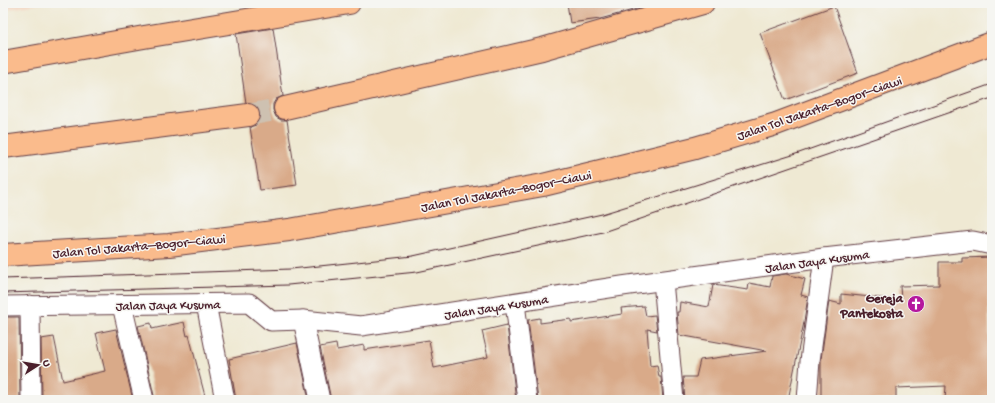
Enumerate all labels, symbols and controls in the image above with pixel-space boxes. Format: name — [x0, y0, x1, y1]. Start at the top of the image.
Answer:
street label: Jalan Tol Jakarta–Bogor–Ciawi — [735, 74, 904, 145]
street label: Jalan Tol Jakarta–Bogor–Ciawi — [420, 169, 593, 216]
street label: Jalan Tol Jakarta–Bogor–Ciawi — [52, 232, 226, 263]
street label: Jalan Jaya Kusuma — [764, 248, 871, 277]
place label: Gereja Pantekosta — [840, 292, 904, 322]
street label: Jalan Jaya Kusuma — [443, 293, 550, 324]
church icon: Gereja Pantekosta — [906, 294, 926, 314]
street label: Jalan Jaya Kusuma — [115, 298, 221, 315]
north arrow — [18, 345, 58, 385]
text: U — [39, 359, 52, 368]

